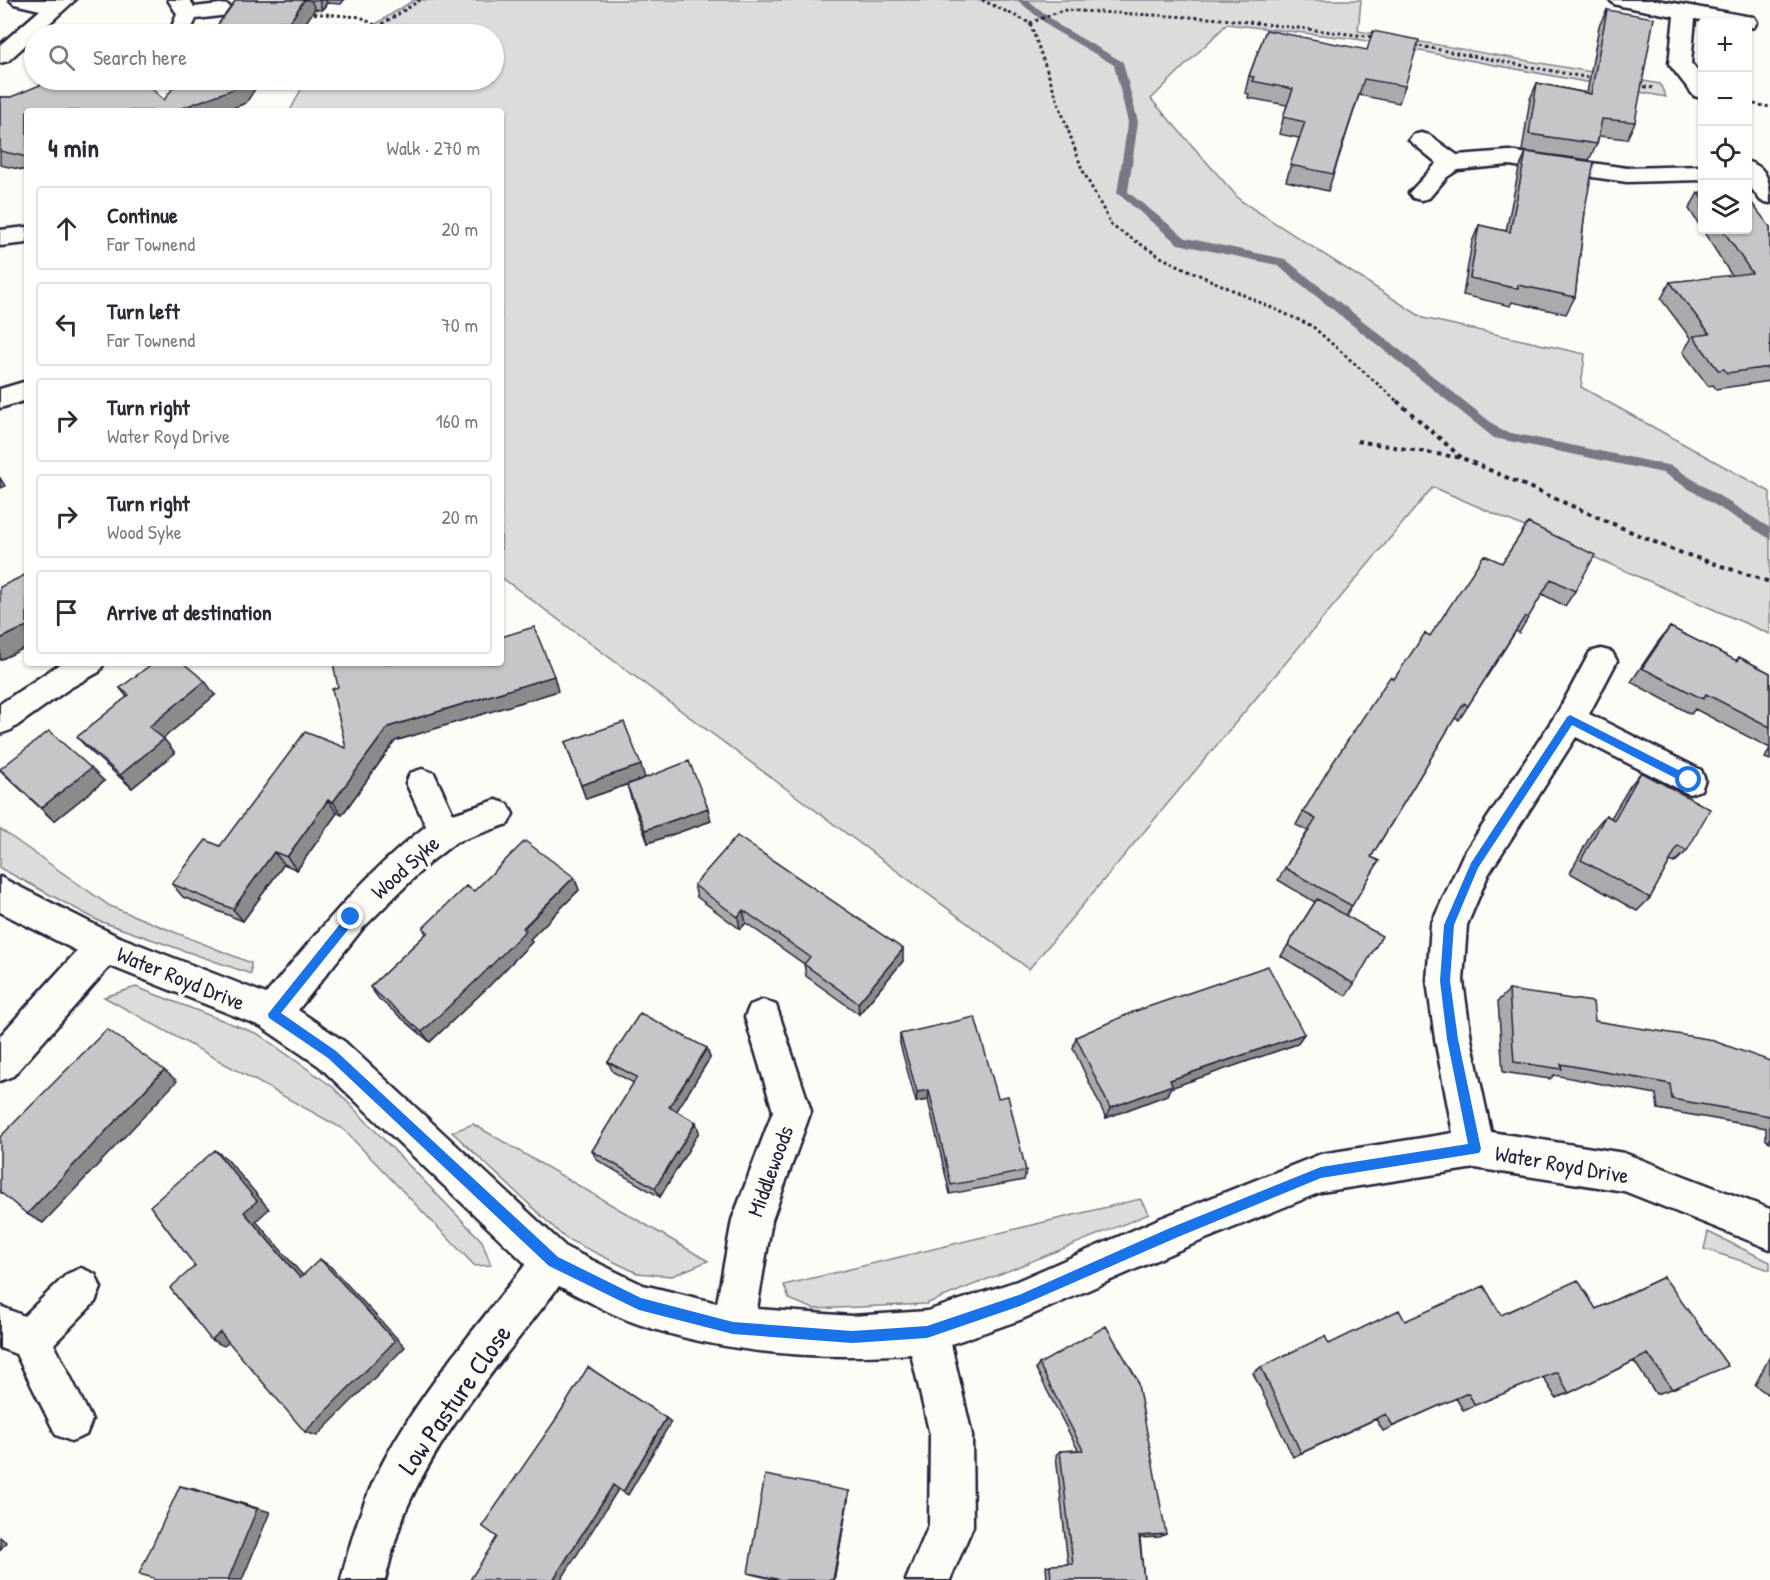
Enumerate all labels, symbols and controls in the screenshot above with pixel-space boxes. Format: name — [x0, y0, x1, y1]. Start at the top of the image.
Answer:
map controls — [1698, 18, 1752, 234]
button: + — [1698, 18, 1752, 72]
search box — [24, 24, 504, 90]
icon: search — [45, 41, 78, 74]
text: Search here — [93, 42, 187, 72]
button: − — [1698, 72, 1752, 126]
button: locate — [1698, 126, 1752, 180]
text: 4 min — [48, 130, 99, 165]
text: Walk · 270 m — [387, 134, 480, 161]
button: layers — [1698, 180, 1752, 234]
text: Continue — [107, 200, 178, 230]
icon: ahead — [50, 212, 83, 245]
text: 20 m — [441, 215, 478, 242]
text: Far Townend — [107, 230, 195, 257]
text: Turn left — [107, 296, 180, 326]
icon: left — [50, 308, 83, 341]
text: 70 m — [441, 311, 478, 338]
text: Far Townend — [107, 326, 195, 353]
text: Turn right — [107, 392, 190, 422]
icon: right — [50, 404, 83, 437]
text: 160 m — [436, 407, 478, 434]
text: Water Royd Drive — [107, 422, 230, 449]
text: Turn right — [107, 488, 190, 518]
icon: right — [50, 500, 83, 533]
text: 20 m — [441, 503, 478, 530]
text: Wood Syke — [107, 518, 182, 545]
icon: arrive — [50, 596, 83, 629]
text: Arrive at destination — [107, 597, 272, 627]
route start — [1675, 766, 1701, 792]
street label: Wood Syke — [364, 828, 446, 906]
route end — [337, 903, 363, 929]
street label: Water Royd Drive — [113, 939, 250, 1017]
street label: Middlewoods — [740, 1121, 800, 1221]
street label: Water Royd Drive — [1493, 1137, 1631, 1191]
street label: Low Pasture Close — [389, 1317, 519, 1481]

